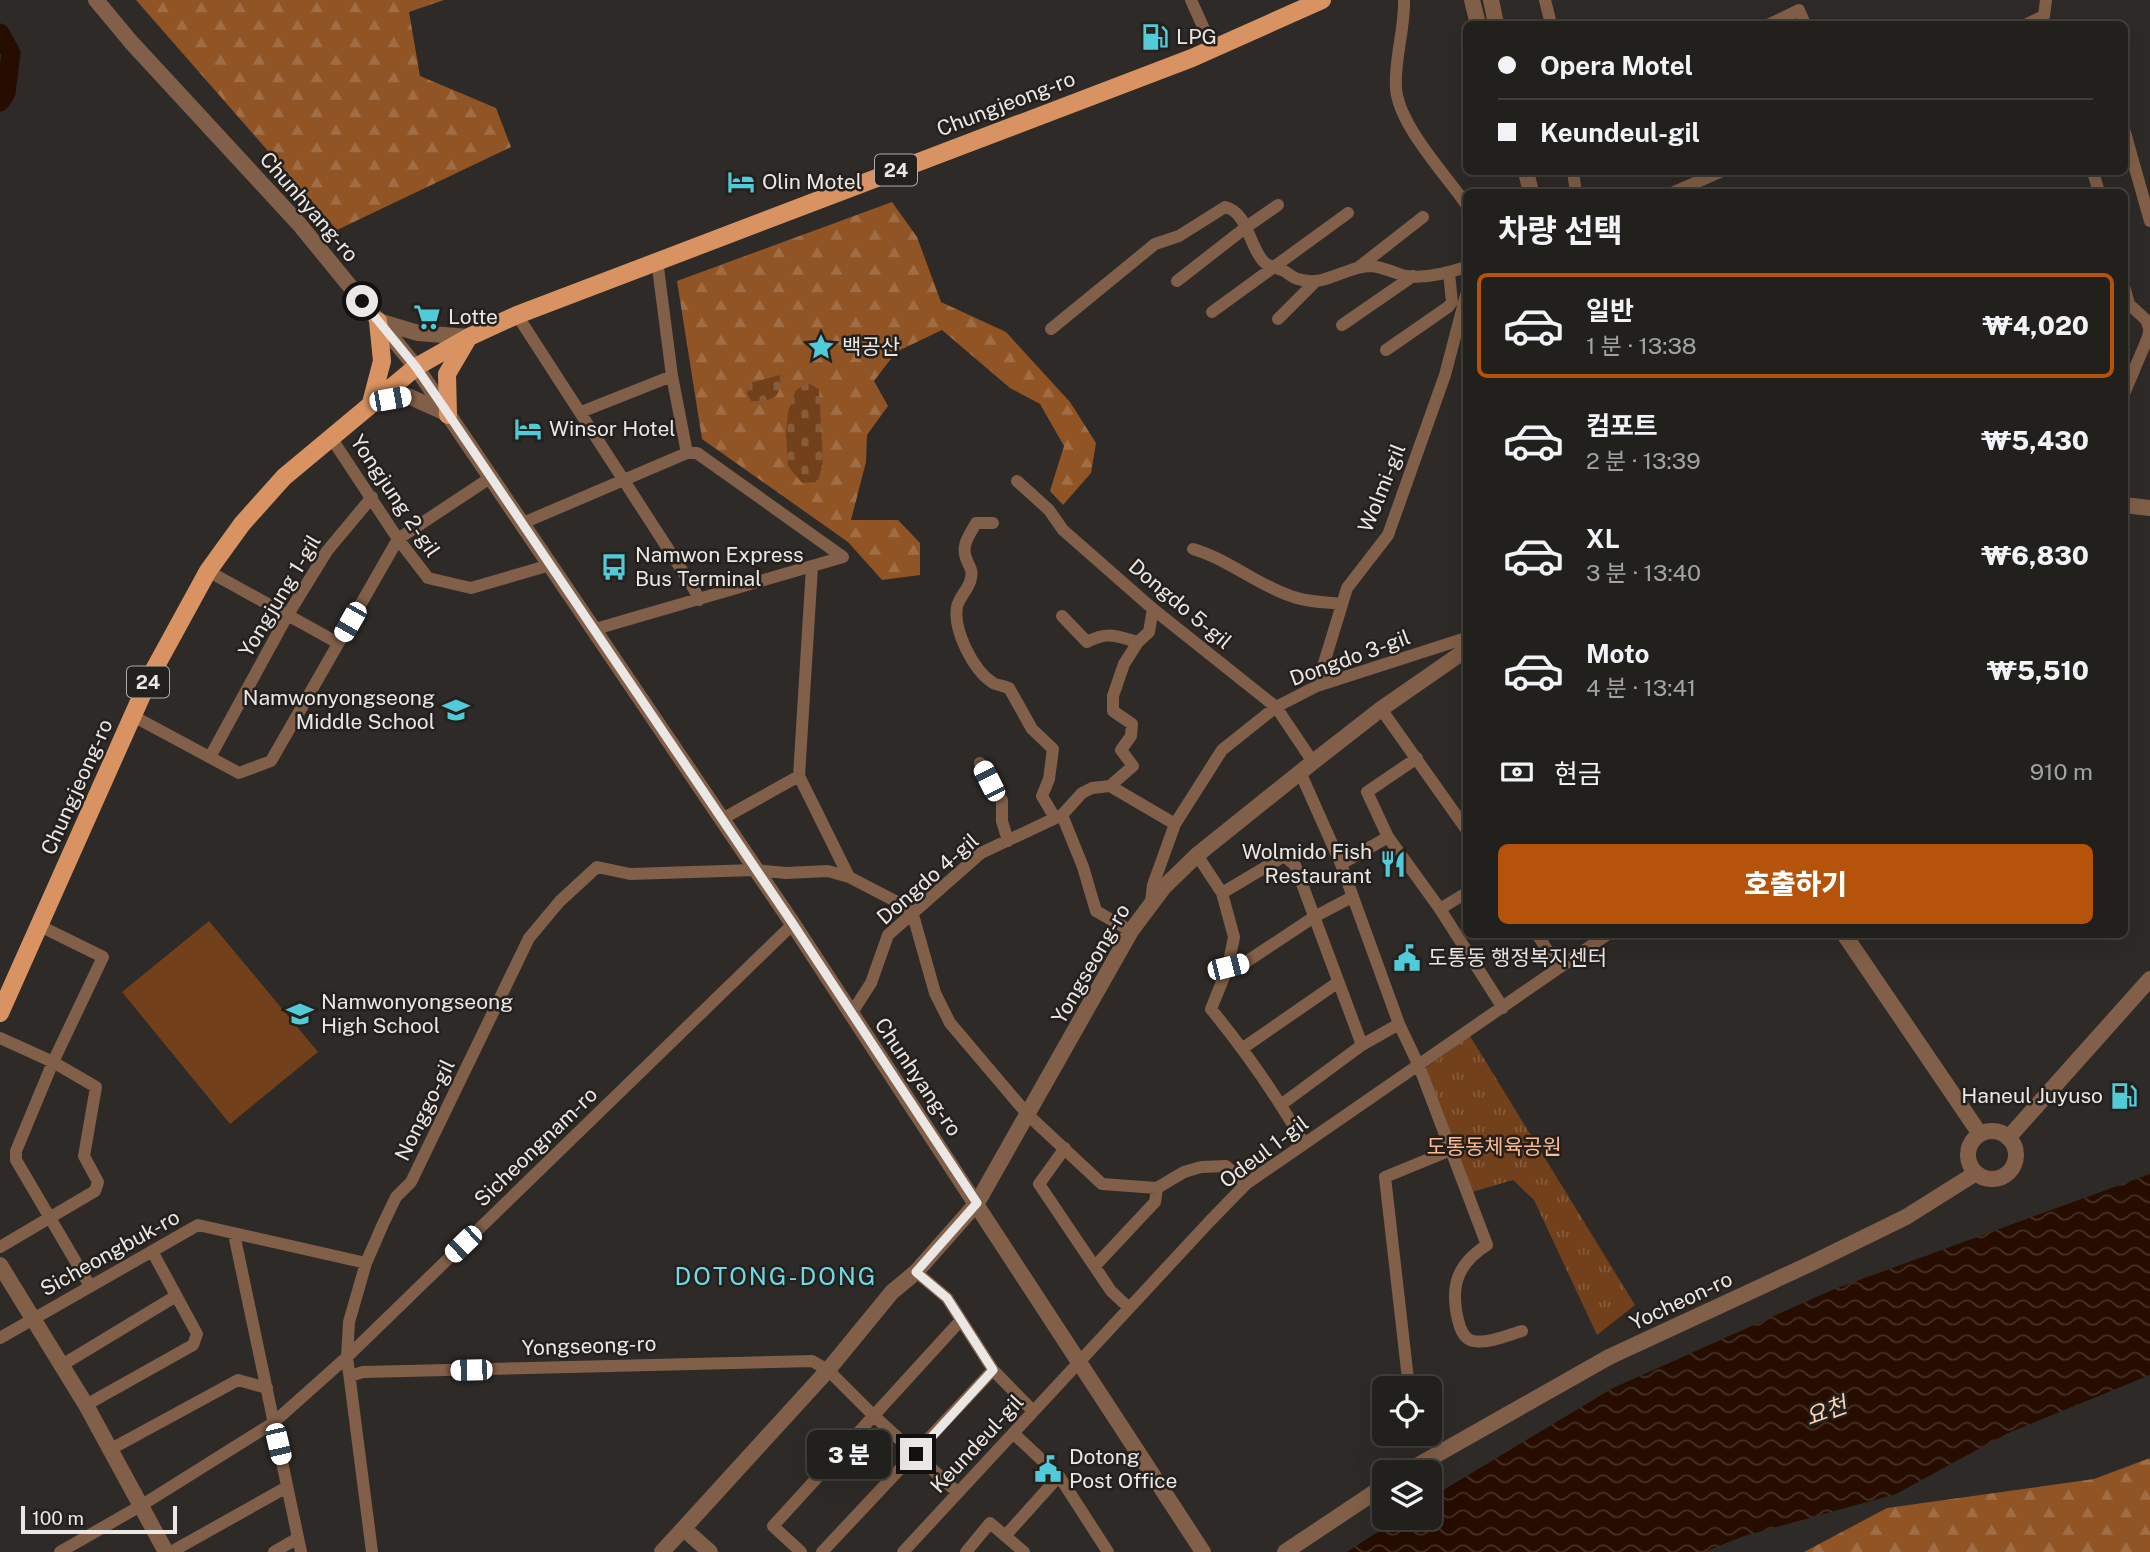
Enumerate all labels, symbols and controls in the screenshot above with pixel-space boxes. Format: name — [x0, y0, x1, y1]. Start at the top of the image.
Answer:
fuel station icon: LPG — [1140, 22, 1170, 52]
place label: LPG — [1176, 24, 1217, 49]
text: Opera Motel — [1540, 50, 1693, 81]
street label: Chungjeong-ro — [933, 66, 1079, 141]
text: Keundeul-gil — [1540, 117, 1700, 148]
street label: Chunhyang-ro — [255, 147, 364, 267]
road number: 24 — [875, 154, 917, 186]
hotel icon: Olin Motel — [726, 167, 756, 197]
place label: Olin Motel — [762, 169, 862, 194]
text: 차량 선택 — [1498, 212, 1623, 249]
route start — [346, 285, 378, 317]
icon: car — [1502, 294, 1565, 357]
text: 일반 — [1586, 295, 1634, 326]
supermarket icon: Lotte — [412, 302, 442, 332]
place label: Lotte — [448, 304, 498, 329]
text: ₩4,020 — [1983, 310, 2089, 341]
place icon: 백공산 — [806, 332, 836, 362]
text: 1 분 · 13:38 — [1586, 332, 1697, 359]
place label: 백공산 — [842, 334, 900, 359]
car — [368, 385, 413, 413]
icon: car — [1502, 409, 1565, 472]
text: 컴포트 — [1586, 410, 1658, 441]
hotel icon: Winsor Hotel — [513, 414, 543, 444]
place label: Winsor Hotel — [549, 416, 676, 441]
text: ₩5,430 — [1981, 425, 2089, 456]
street label: Yongjung 2-gil — [345, 430, 446, 562]
street label: Wolmi-gil — [1352, 440, 1411, 536]
text: 2 분 · 13:39 — [1586, 447, 1701, 474]
text: XL — [1586, 523, 1620, 554]
icon: car — [1502, 524, 1565, 587]
street label: Yongjung 1-gil — [233, 530, 326, 662]
text: ₩6,830 — [1981, 540, 2089, 571]
place label: Namwon Express Bus Terminal — [635, 542, 804, 591]
bus stop icon: Namwon Express Bus Terminal — [599, 552, 629, 582]
street label: Dongdo 5-gil — [1124, 553, 1237, 654]
text: 3 분 · 13:40 — [1586, 559, 1701, 586]
car — [331, 599, 370, 645]
street label: Dongdo 3-gil — [1286, 624, 1414, 691]
text: Moto — [1586, 638, 1649, 669]
icon: car — [1502, 639, 1565, 702]
text: ₩5,510 — [1987, 655, 2089, 686]
road number: 24 — [127, 666, 169, 698]
text: 4 분 · 13:41 — [1586, 674, 1696, 701]
place label: Namwonyongseong Middle School — [243, 685, 435, 734]
school or university icon: Namwonyongseong Middle School — [441, 695, 471, 725]
street label: Chungjeong-ro — [35, 715, 118, 859]
icon: cash — [1498, 753, 1536, 791]
car — [971, 758, 1008, 804]
text: 현금 — [1554, 758, 1602, 789]
text: 910 m — [2030, 758, 2093, 785]
street label: Dongdo 4-gil — [872, 828, 984, 930]
place label: Wolmido Fish Restaurant — [1242, 839, 1372, 888]
button: 호출하기 — [1498, 844, 2093, 924]
restaurant icon: Wolmido Fish Restaurant — [1378, 849, 1408, 879]
street label: Yongseong-ro — [1046, 899, 1135, 1028]
public building icon: 도통동 행정복지센터 — [1392, 943, 1422, 973]
place label: 도통동 행정복지센터 — [1428, 945, 1607, 970]
car — [1206, 952, 1251, 982]
place label: Namwonyongseong High School — [321, 989, 513, 1038]
school or university icon: Namwonyongseong High School — [285, 999, 315, 1029]
street label: Chunhyang-ro — [870, 1013, 967, 1141]
street label: Nonggo-gil — [389, 1055, 460, 1165]
fuel station icon: Haneul Juyuso — [2109, 1081, 2139, 1111]
street label: Sicheongnam-ro — [469, 1082, 602, 1212]
place label: Haneul Juyuso — [1961, 1083, 2103, 1108]
street label: Odeul 1-gil — [1214, 1110, 1313, 1193]
park label: 도통동체육공원 — [1426, 1134, 1562, 1159]
street label: Sicheongbuk-ro — [36, 1204, 184, 1301]
car — [441, 1222, 486, 1266]
district label: DOTONG-DONG — [675, 1262, 877, 1290]
street label: Yocheon-ro — [1625, 1266, 1736, 1335]
street label: Yongseong-ro — [521, 1331, 657, 1360]
car — [450, 1359, 493, 1381]
map controls — [1372, 1376, 1442, 1530]
button: locate — [1372, 1376, 1442, 1446]
street label: Keundeul-gil — [925, 1389, 1029, 1498]
water label: 요천 — [1801, 1390, 1853, 1430]
car — [264, 1421, 293, 1467]
callout: 3 분 — [808, 1430, 892, 1478]
route end — [900, 1438, 932, 1470]
text: 3 분 — [828, 1441, 870, 1468]
place label: Dotong Post Office — [1069, 1444, 1177, 1493]
public building icon: Dotong Post Office — [1033, 1454, 1063, 1484]
button: layers — [1372, 1460, 1442, 1530]
scale bar — [21, 1503, 177, 1535]
text: 100 m — [32, 1507, 84, 1529]

